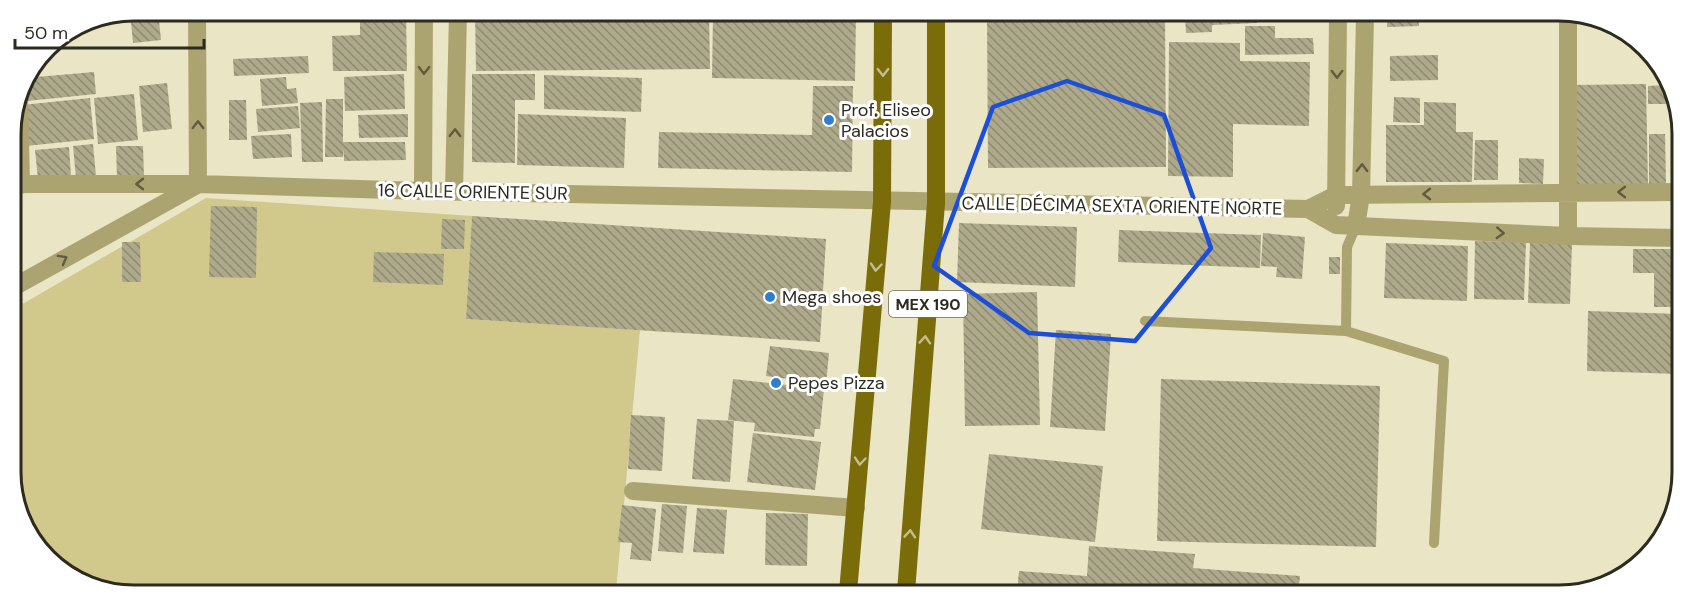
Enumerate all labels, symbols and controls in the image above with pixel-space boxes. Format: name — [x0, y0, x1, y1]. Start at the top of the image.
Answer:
scale bar — [15, 12, 204, 50]
text: 50 m — [24, 21, 68, 45]
one-way arrow — [418, 66, 430, 75]
one-way arrow — [877, 68, 889, 77]
one-way arrow — [1331, 70, 1343, 79]
place label: Prof. Eliseo Palacios — [841, 98, 931, 143]
marker: Prof. Eliseo Palacios — [822, 113, 836, 127]
one-way arrow — [192, 121, 204, 130]
one-way arrow — [449, 129, 461, 138]
one-way arrow — [1356, 163, 1368, 172]
one-way arrow — [135, 178, 144, 190]
street label: 16 CALLE ORIENTE SUR — [378, 178, 568, 206]
one-way arrow — [1617, 186, 1626, 198]
one-way arrow — [1422, 188, 1431, 200]
street label: CALLE DÉCIMA SEXTA ORIENTE NORTE — [961, 191, 1283, 221]
one-way arrow — [1495, 227, 1504, 240]
one-way arrow — [57, 255, 67, 267]
one-way arrow — [870, 263, 883, 272]
place label: Mega shoes — [782, 285, 881, 309]
marker: Mega shoes — [763, 290, 777, 304]
road number: MEX 190 — [889, 291, 967, 317]
one-way arrow — [918, 335, 931, 344]
place label: Pepes Pizza — [788, 371, 885, 395]
marker: Pepes Pizza — [769, 376, 783, 390]
one-way arrow — [854, 457, 867, 466]
one-way arrow — [904, 530, 917, 539]

